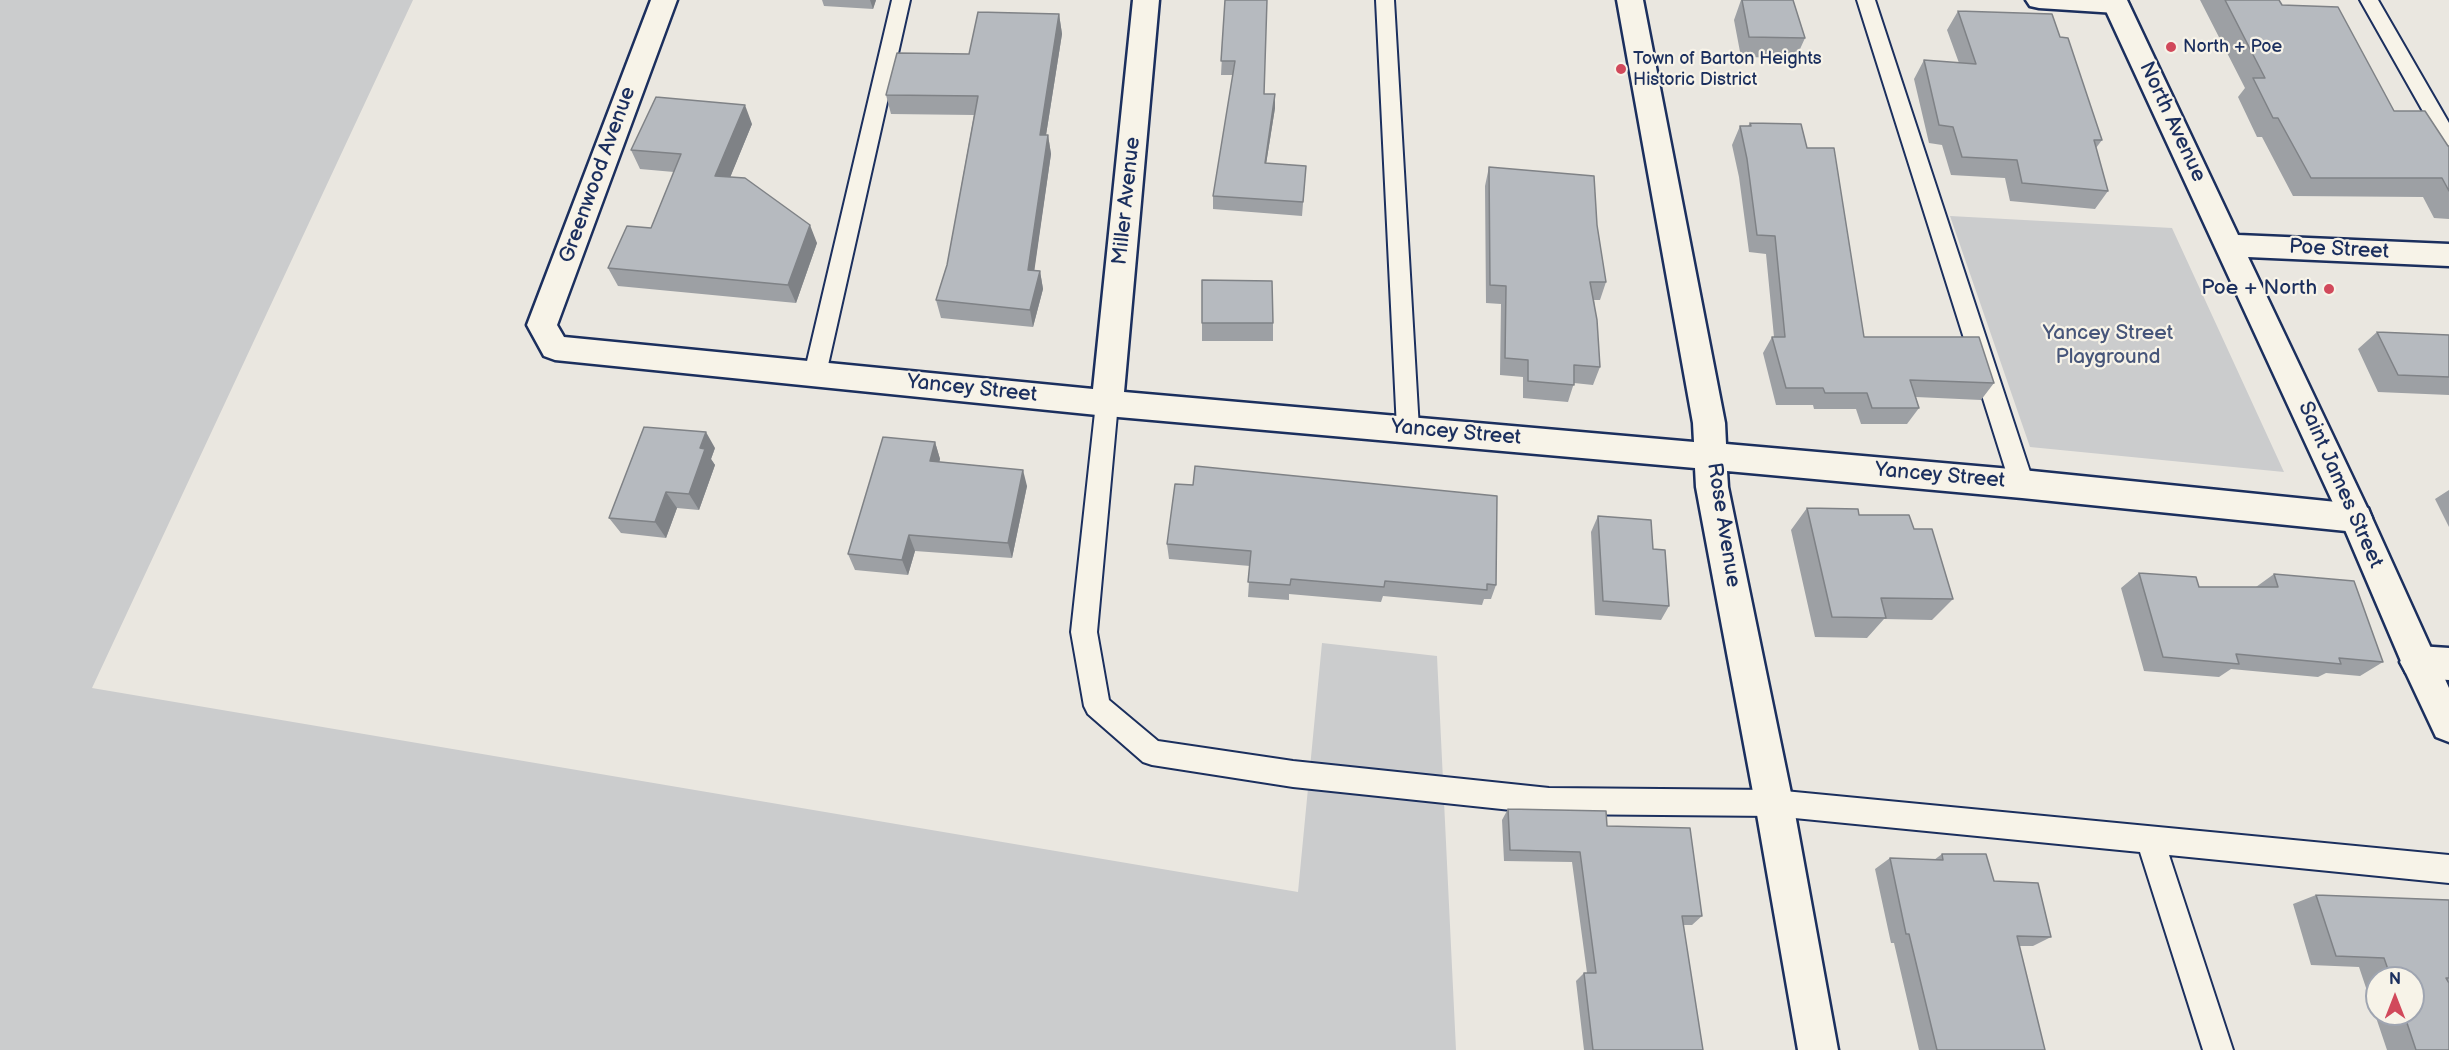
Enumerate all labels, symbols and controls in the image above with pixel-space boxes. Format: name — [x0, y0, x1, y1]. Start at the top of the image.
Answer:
place label: North + Poe — [2183, 36, 2282, 58]
marker: North + Poe — [2164, 40, 2178, 54]
place label: Town of Barton Heights Historic District — [1633, 48, 1822, 90]
street label: North Avenue — [2133, 58, 2211, 186]
marker: Town of Barton Heights Historic District — [1614, 62, 1628, 76]
street label: Greenwood Avenue — [554, 84, 642, 266]
street label: Miller Avenue — [1108, 136, 1146, 266]
street label: Poe Street — [2288, 235, 2390, 265]
place label: Poe + North — [2201, 276, 2317, 302]
marker: Poe + North — [2322, 282, 2336, 296]
park label: Yancey Street Playground — [2043, 321, 2173, 371]
street label: Yancey Street — [906, 370, 1038, 408]
street label: Saint James Street — [2292, 398, 2388, 572]
street label: Yancey Street — [1390, 415, 1522, 451]
street label: Yancey Street — [1874, 458, 2006, 494]
street label: Rose Avenue — [1701, 461, 1745, 589]
north arrow — [2365, 966, 2425, 1026]
text: N — [2389, 970, 2401, 989]

